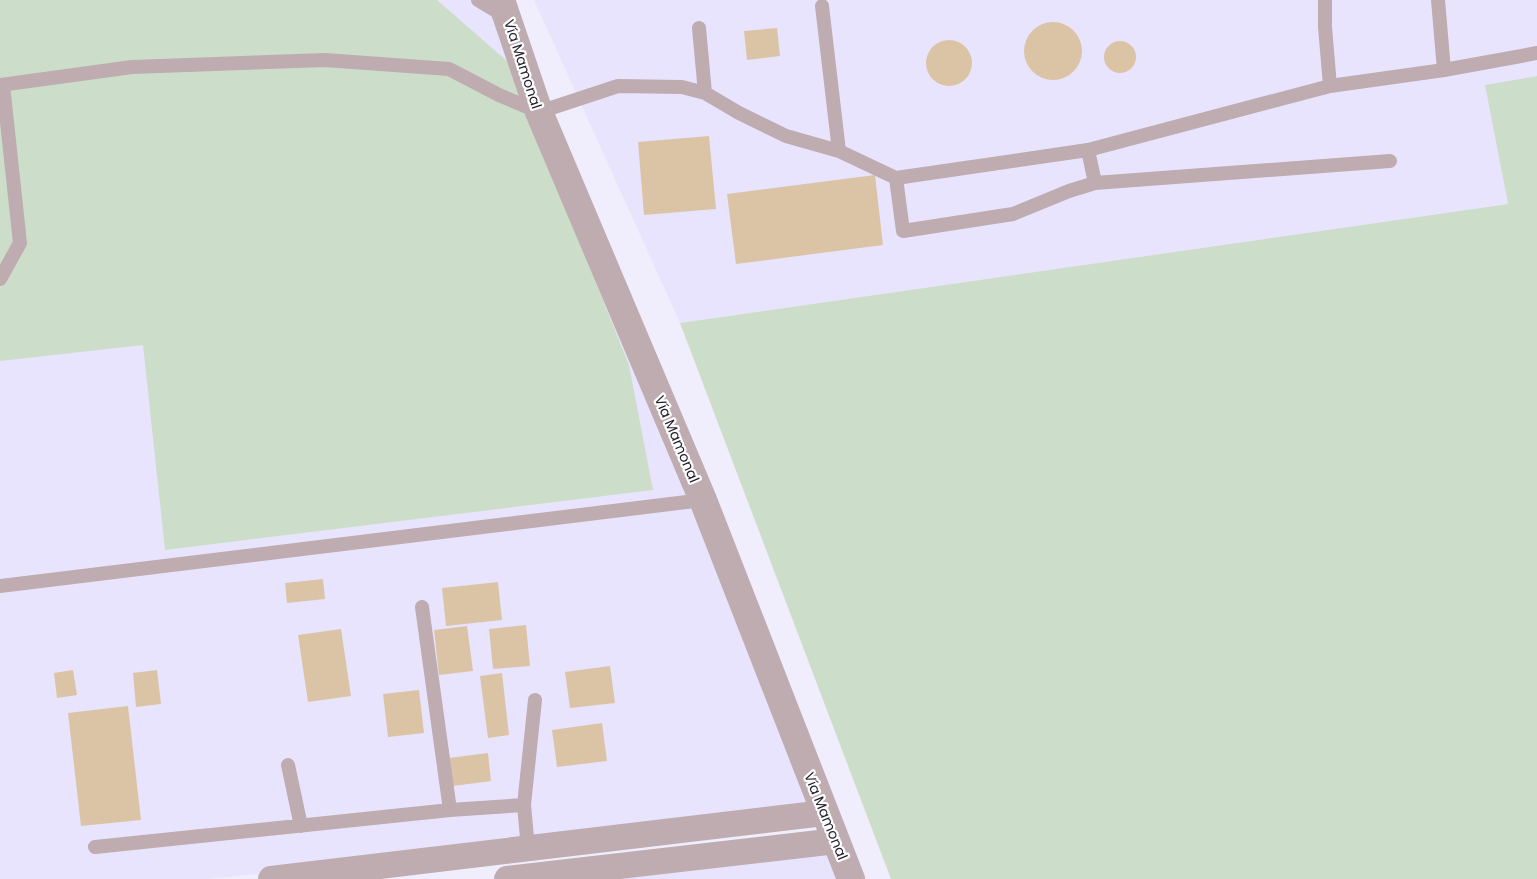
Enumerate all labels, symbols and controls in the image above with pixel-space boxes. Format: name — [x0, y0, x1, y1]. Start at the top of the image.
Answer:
street label: Vía Mamonal — [499, 17, 547, 111]
street label: Vía Mamonal — [650, 392, 704, 486]
street label: Vía Mamonal — [799, 769, 853, 863]

